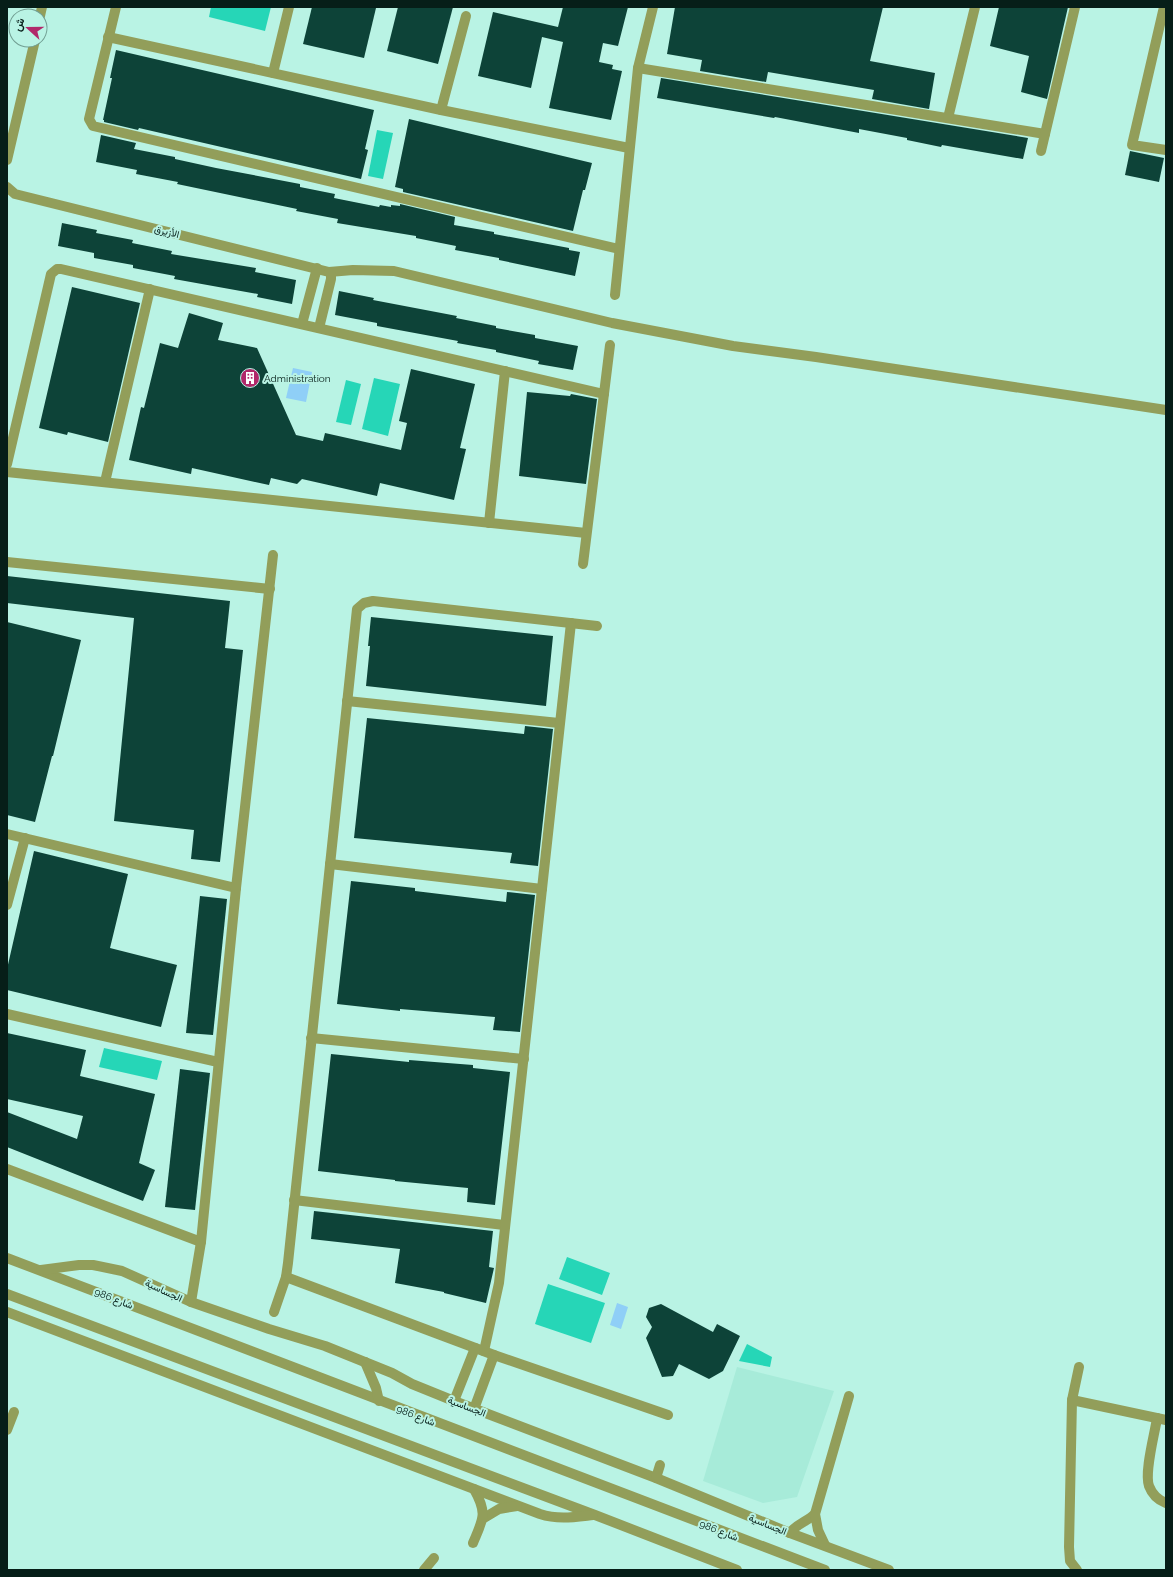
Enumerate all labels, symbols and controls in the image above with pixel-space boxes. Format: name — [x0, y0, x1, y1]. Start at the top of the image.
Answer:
north arrow — [8, 8, 48, 48]
text: ش — [11, 16, 28, 33]
street label: الأزيرق — [153, 223, 181, 241]
building icon: Administration — [239, 367, 261, 389]
place label: Administration — [264, 373, 331, 384]
street label: الجساسية — [143, 1277, 184, 1305]
street label: شارع 986 — [93, 1286, 135, 1312]
street label: الجساسية — [446, 1394, 487, 1420]
street label: شارع 986 — [395, 1403, 437, 1429]
street label: الجساسية — [747, 1512, 788, 1538]
street label: شارع 986 — [698, 1518, 740, 1544]

